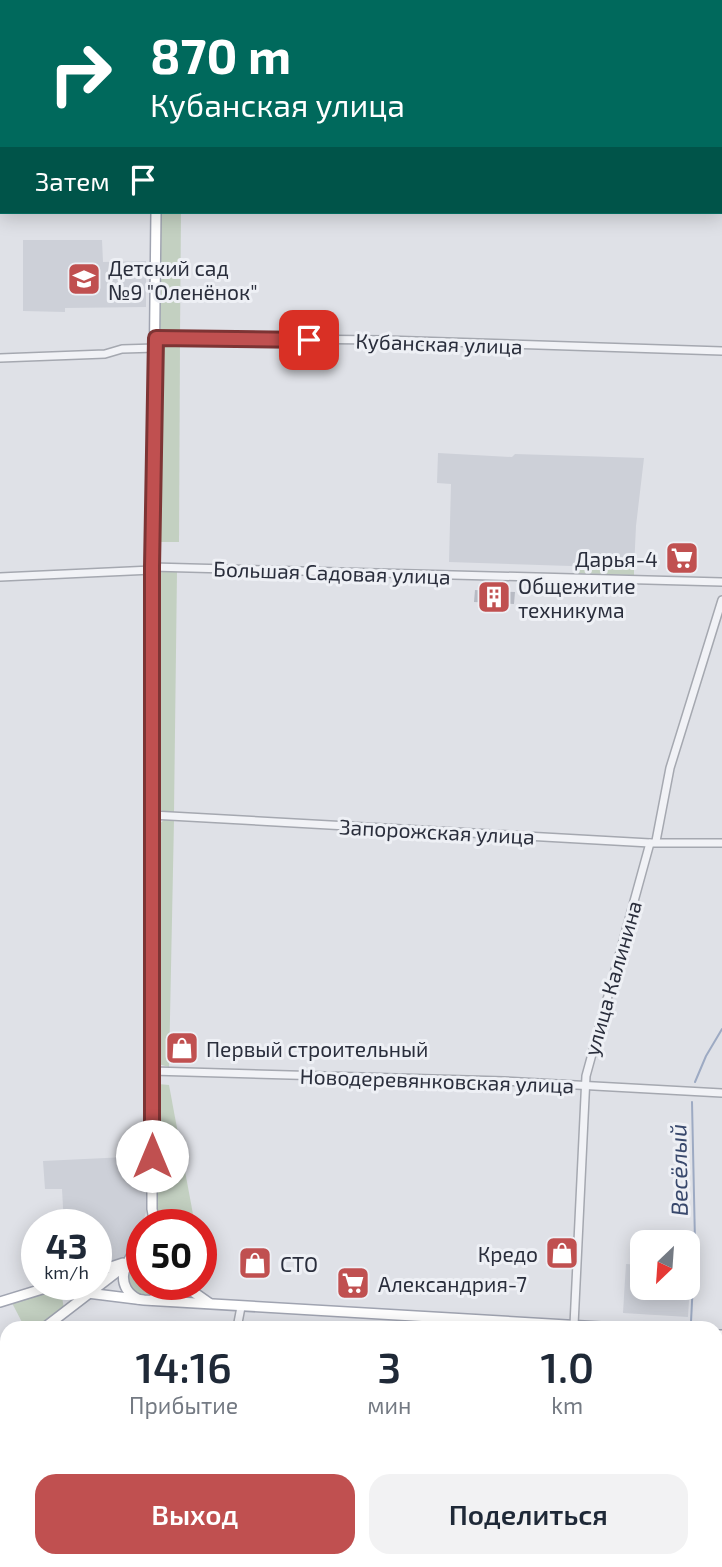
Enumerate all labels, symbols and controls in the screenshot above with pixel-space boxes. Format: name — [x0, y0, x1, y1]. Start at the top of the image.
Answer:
text: 870 m — [150, 25, 291, 84]
icon: right — [35, 28, 126, 119]
text: Кубанская улица — [150, 85, 405, 123]
icon: arrive — [124, 161, 162, 199]
text: Затем — [35, 165, 110, 196]
place label: Детский сад №9 "Оленёнок" — [108, 255, 258, 304]
school or university icon: Детский сад №9 "Оленёнок" — [65, 260, 103, 298]
pin — [279, 310, 339, 370]
icon: arrive — [290, 321, 328, 359]
street label: Кубанская улица — [355, 328, 523, 359]
supermarket icon: Дарья-4 — [663, 539, 701, 577]
place label: Дарья-4 — [575, 546, 658, 571]
street label: Большая Садовая улица — [213, 555, 451, 590]
place label: Общежитие техникума — [518, 573, 636, 623]
building icon: Общежитие техникума — [475, 578, 513, 616]
street label: Запорожская улица — [339, 813, 535, 850]
street label: улица Калинина — [578, 898, 647, 1059]
shop icon: Первый строительный — [163, 1029, 201, 1067]
place label: Первый строительный — [206, 1036, 428, 1061]
street label: Новодеревянковская улица — [299, 1063, 575, 1098]
position arrow — [115, 1119, 189, 1193]
water label: Весёлый — [663, 1124, 693, 1216]
speed limit sign: 50 — [126, 1209, 217, 1300]
text: 43 — [45, 1224, 88, 1266]
north arrow — [630, 1230, 700, 1300]
map controls — [630, 1230, 700, 1300]
shop icon: Кредо — [543, 1234, 581, 1272]
place label: Кредо — [478, 1241, 538, 1266]
shop icon: СТО — [236, 1244, 274, 1282]
place label: СТО — [280, 1251, 318, 1276]
text: km/h — [44, 1261, 89, 1283]
supermarket icon: Александрия-7 — [334, 1264, 372, 1302]
place label: Александрия-7 — [378, 1271, 527, 1296]
text: 14:16 — [135, 1341, 232, 1391]
text: 3 — [378, 1341, 401, 1391]
text: 1.0 — [540, 1341, 594, 1391]
text: Прибытие — [129, 1391, 238, 1419]
text: мин — [367, 1391, 411, 1419]
text: km — [551, 1391, 583, 1419]
button: Выход — [35, 1474, 355, 1554]
button: Поделиться — [369, 1474, 688, 1554]

